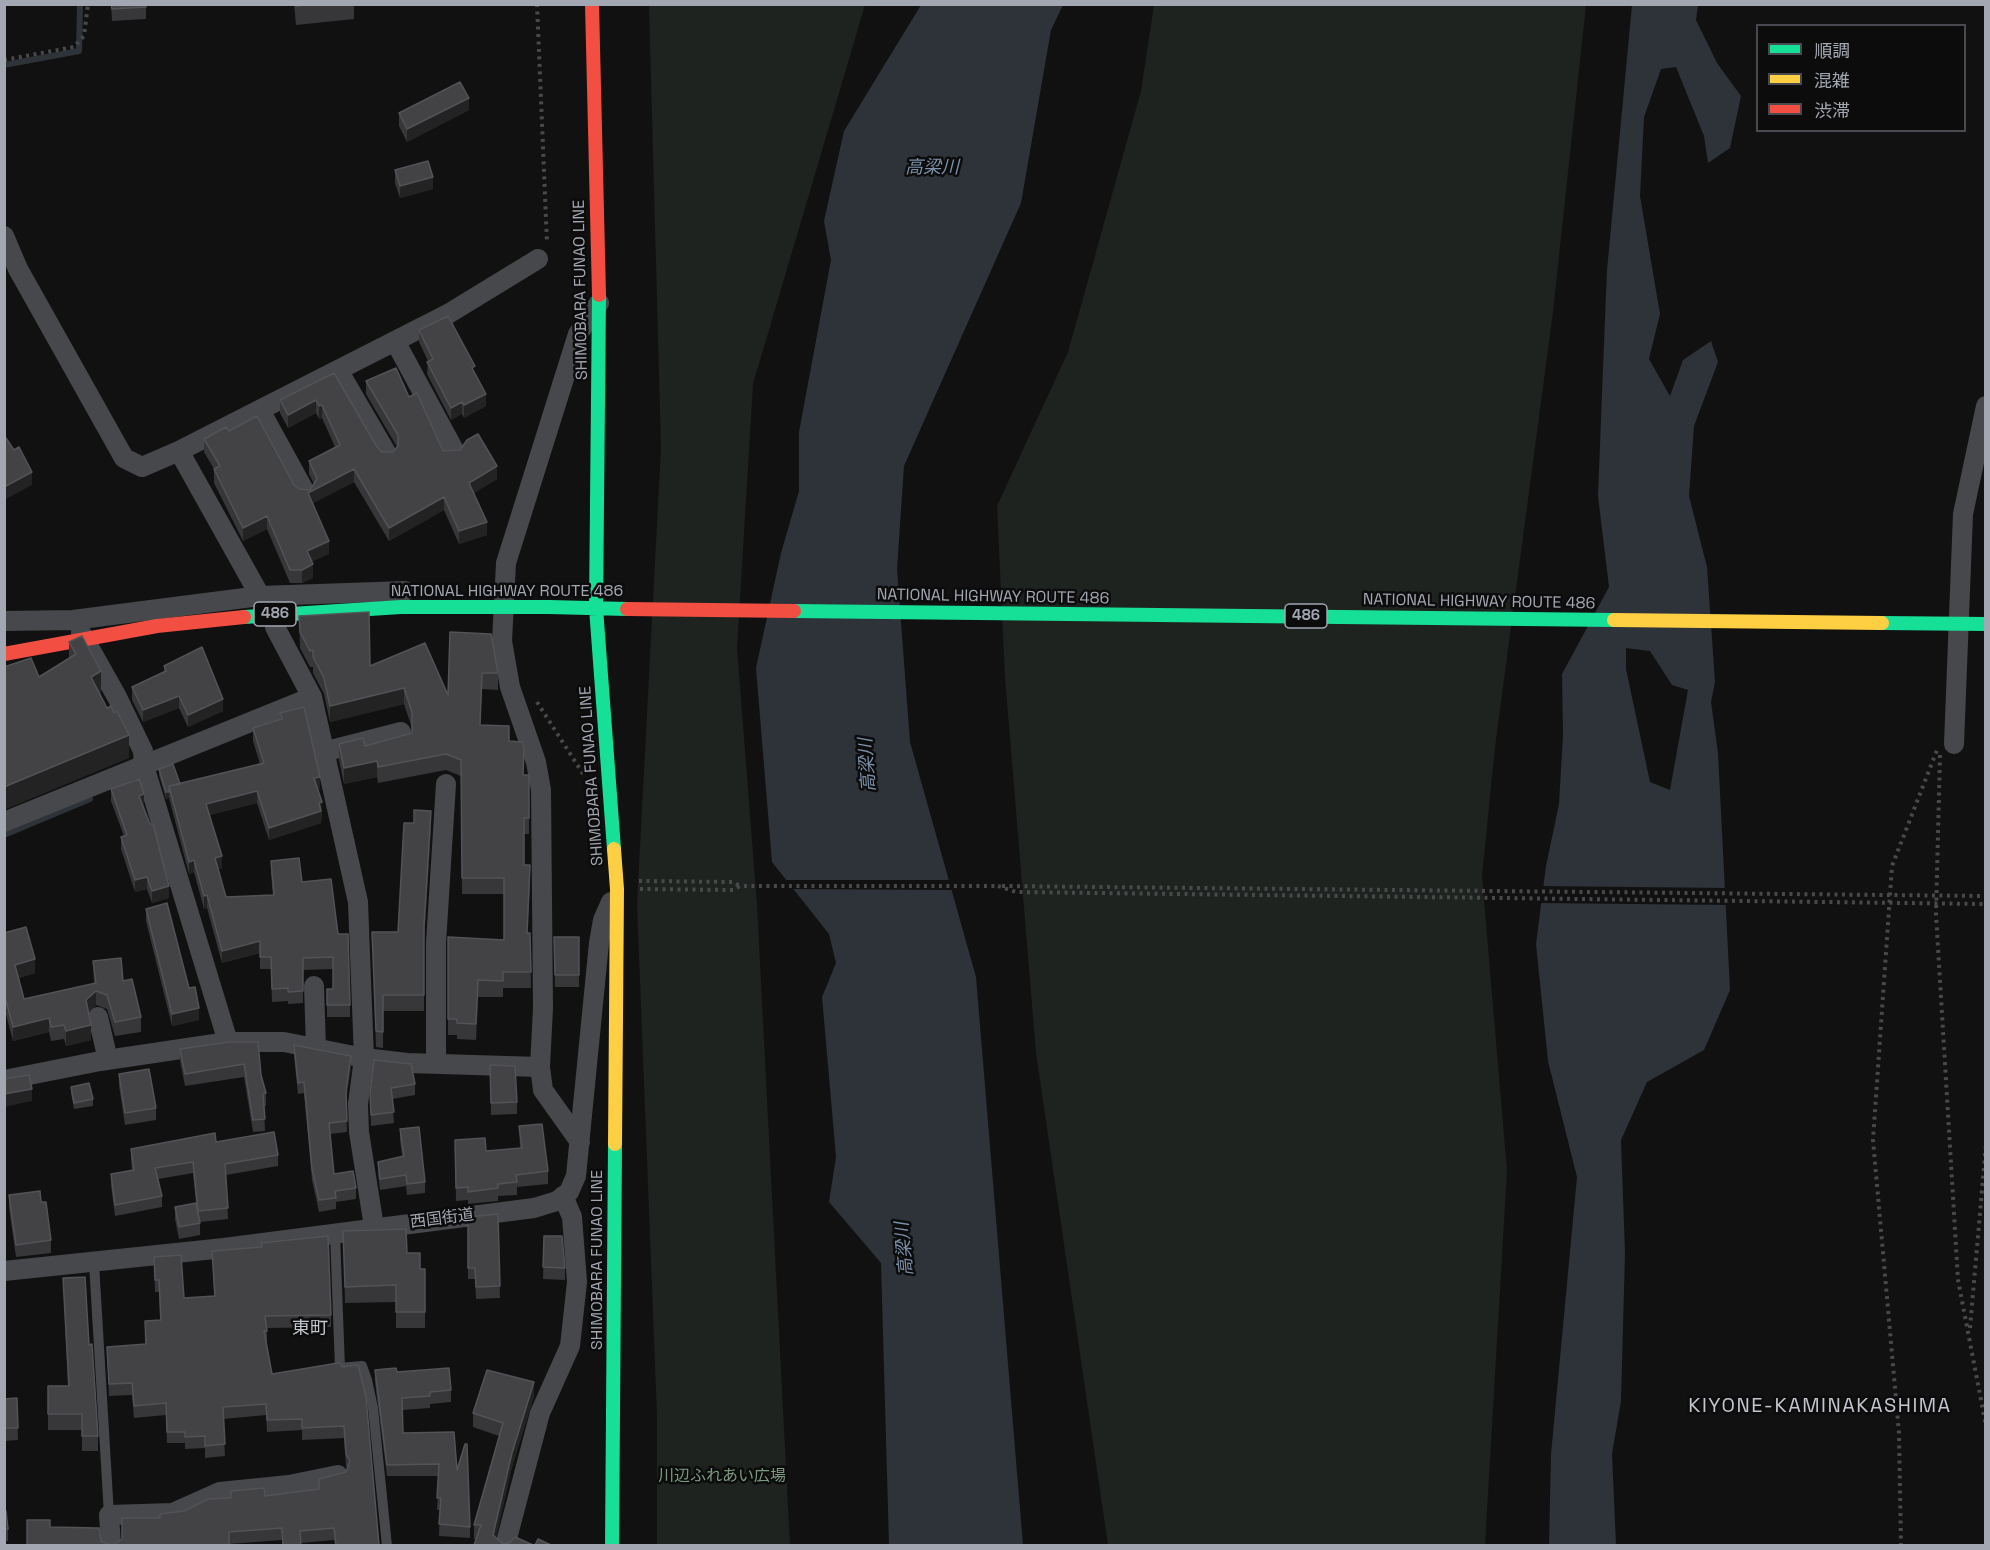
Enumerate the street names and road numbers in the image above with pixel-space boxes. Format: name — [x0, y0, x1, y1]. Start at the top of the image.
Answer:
street label: SHIMOBARA FUNAO LINE — [570, 200, 592, 380]
street label: NATIONAL HIGHWAY ROUTE 486 — [391, 582, 623, 602]
street label: NATIONAL HIGHWAY ROUTE 486 — [877, 585, 1109, 609]
street label: NATIONAL HIGHWAY ROUTE 486 — [1363, 590, 1595, 614]
road number: 486 — [254, 602, 296, 626]
road number: 486 — [1285, 604, 1327, 628]
street label: SHIMOBARA FUNAO LINE — [576, 685, 608, 867]
street label: SHIMOBARA FUNAO LINE — [588, 1170, 608, 1350]
street label: 西国街道 — [409, 1206, 475, 1232]

